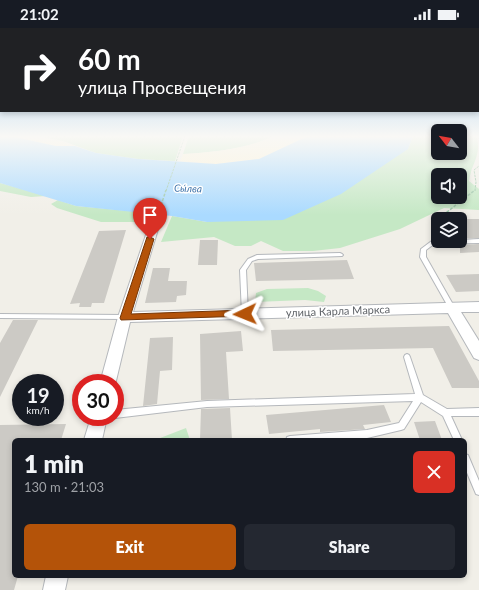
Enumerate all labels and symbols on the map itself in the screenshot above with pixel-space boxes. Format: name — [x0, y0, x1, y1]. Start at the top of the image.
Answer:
north arrow — [431, 124, 467, 160]
water label: Сы́лва — [174, 182, 202, 194]
pin — [133, 198, 167, 239]
position arrow — [224, 293, 266, 335]
street label: улица Карла Маркса — [286, 302, 390, 319]
speed limit sign: 30 — [72, 374, 124, 426]

